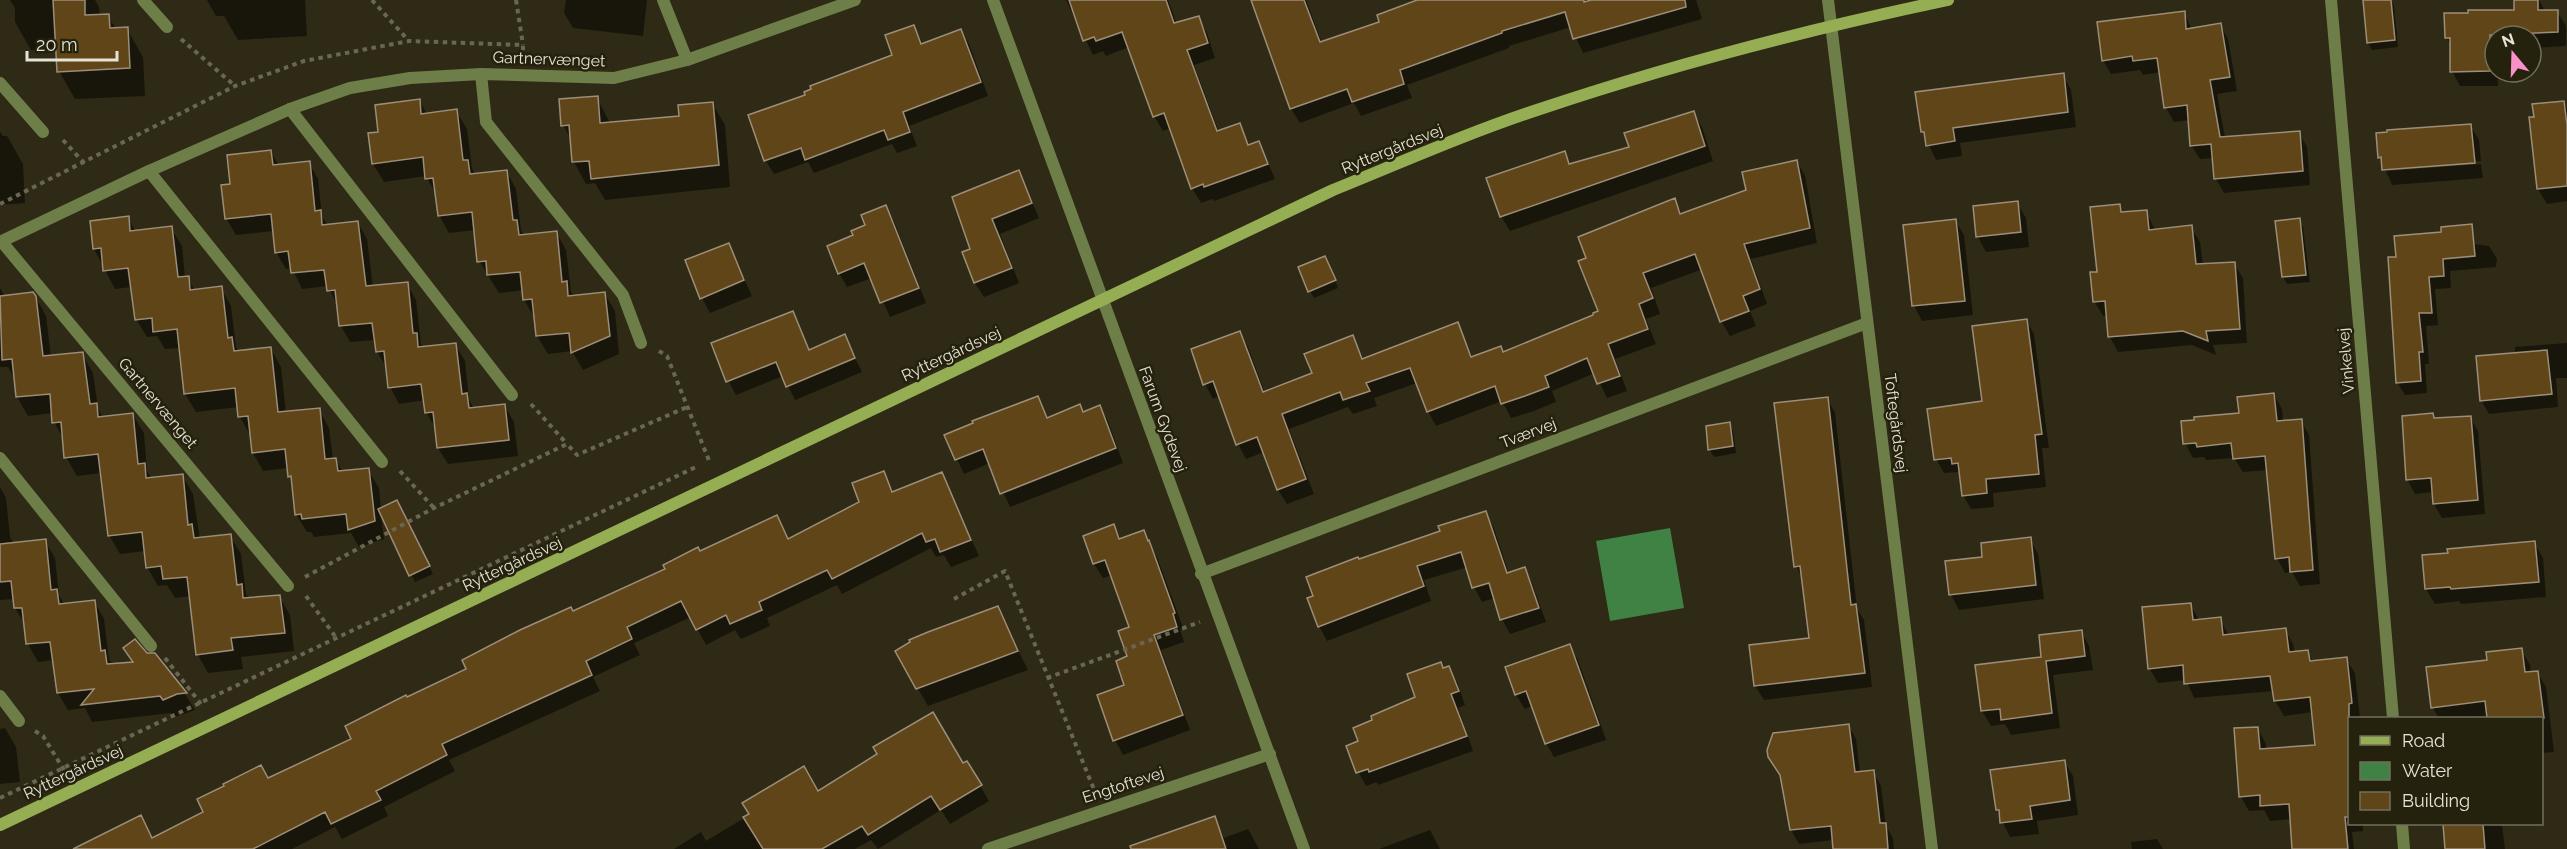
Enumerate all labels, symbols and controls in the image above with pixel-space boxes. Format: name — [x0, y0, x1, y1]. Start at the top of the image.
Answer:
scale bar — [27, 24, 117, 62]
north arrow — [2483, 24, 2543, 84]
text: N — [2499, 29, 2517, 51]
text: 20 m — [36, 34, 78, 55]
street label: Gartnervænget — [492, 48, 606, 70]
street label: Ryttergårdsvej — [1339, 120, 1445, 178]
street label: Ryttergårdsvej — [898, 323, 1004, 385]
street label: Vinkelvej — [2334, 327, 2358, 395]
street label: Gartnervænget — [115, 354, 202, 453]
street label: Farum Gydevej — [1135, 364, 1191, 474]
street label: Toftegårdsvej — [1880, 372, 1912, 474]
street label: Tværvej — [1497, 414, 1559, 452]
street label: Ryttergårdsvej — [459, 533, 565, 595]
legend — [2348, 717, 2543, 825]
text: Road — [2402, 730, 2445, 751]
street label: Ryttergårdsvej — [20, 741, 126, 803]
text: Water — [2402, 760, 2453, 781]
street label: Engtoftevej — [1080, 763, 1166, 807]
text: Building — [2402, 790, 2470, 811]

